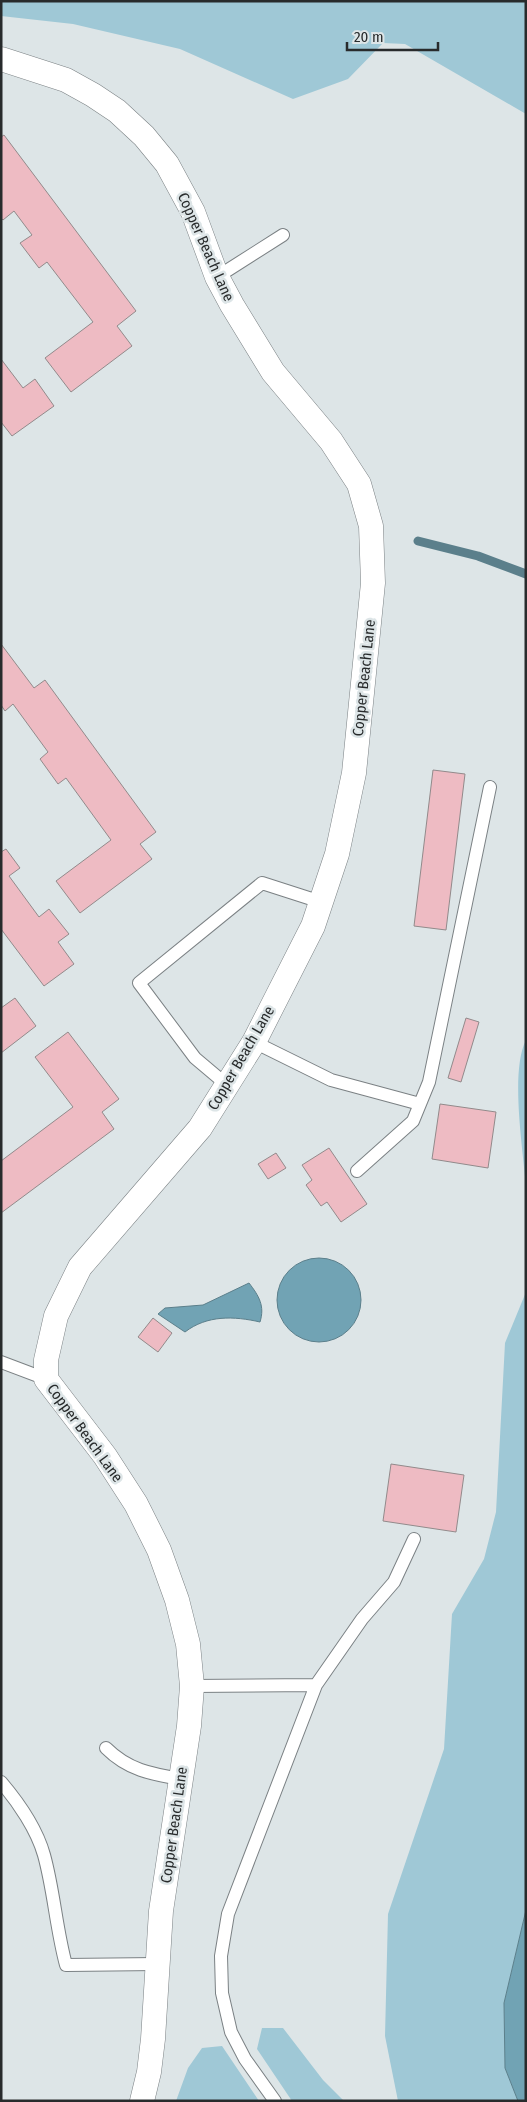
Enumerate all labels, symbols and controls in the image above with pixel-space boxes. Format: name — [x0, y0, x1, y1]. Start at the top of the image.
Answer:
scale bar — [347, 20, 438, 52]
text: 20 m — [354, 28, 384, 46]
street label: Copper Beach Lane — [174, 190, 238, 304]
street label: Copper Beach Lane — [349, 619, 379, 737]
street label: Copper Beach Lane — [204, 1003, 278, 1113]
street label: Copper Beach Lane — [43, 1380, 127, 1486]
street label: Copper Beach Lane — [157, 1766, 191, 1884]

